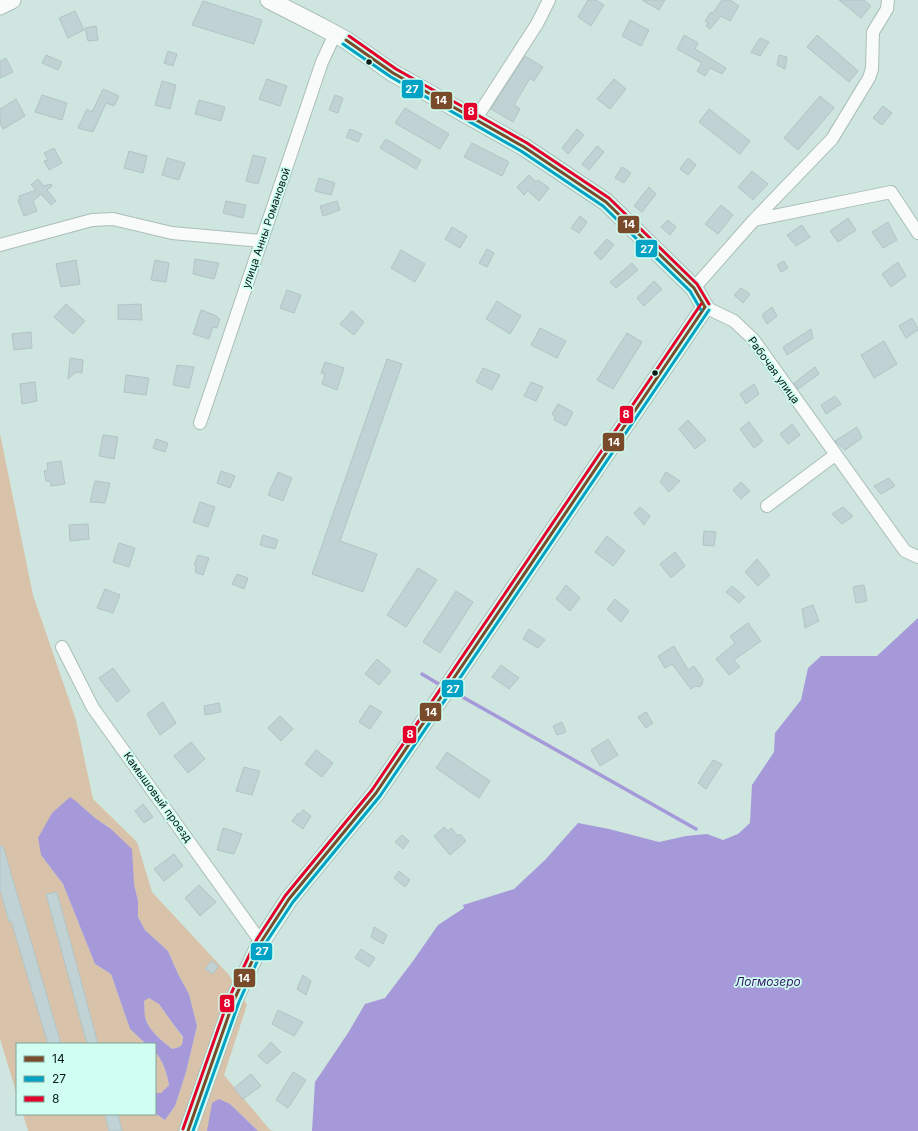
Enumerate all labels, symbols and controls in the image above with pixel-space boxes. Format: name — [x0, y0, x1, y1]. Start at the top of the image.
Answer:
unlabelled marker — [364, 57, 374, 67]
line badge: 27 — [401, 79, 424, 99]
text: 27 — [405, 82, 419, 96]
line badge: 14 — [430, 91, 453, 110]
text: 14 — [435, 93, 447, 107]
line badge: 8 — [463, 102, 478, 121]
text: 8 — [467, 104, 475, 118]
street label: улица Анны Романовой — [239, 166, 293, 290]
line badge: 14 — [617, 215, 640, 234]
text: 14 — [623, 217, 635, 231]
line badge: 27 — [635, 239, 658, 258]
text: 27 — [640, 242, 654, 256]
street label: Рабочая улица — [745, 334, 803, 406]
unlabelled marker — [650, 368, 660, 378]
line badge: 8 — [619, 405, 634, 424]
text: 8 — [622, 407, 630, 421]
line badge: 14 — [602, 432, 625, 452]
text: 14 — [608, 435, 620, 449]
line badge: 27 — [441, 679, 464, 698]
text: 27 — [446, 682, 460, 696]
line badge: 14 — [419, 702, 442, 722]
text: 14 — [425, 705, 437, 719]
line badge: 8 — [402, 725, 417, 744]
text: 8 — [406, 727, 414, 741]
street label: Камышовый проезд — [121, 749, 196, 845]
line badge: 27 — [250, 942, 273, 961]
text: 27 — [255, 944, 269, 958]
line badge: 14 — [233, 968, 256, 988]
text: 14 — [238, 971, 250, 985]
water label: Логмозеро — [735, 974, 801, 989]
line badge: 8 — [219, 994, 235, 1013]
text: 8 — [223, 996, 231, 1010]
legend — [16, 1043, 156, 1115]
text: 14 — [52, 1051, 65, 1066]
text: 27 — [52, 1071, 66, 1086]
text: 8 — [52, 1091, 59, 1106]

